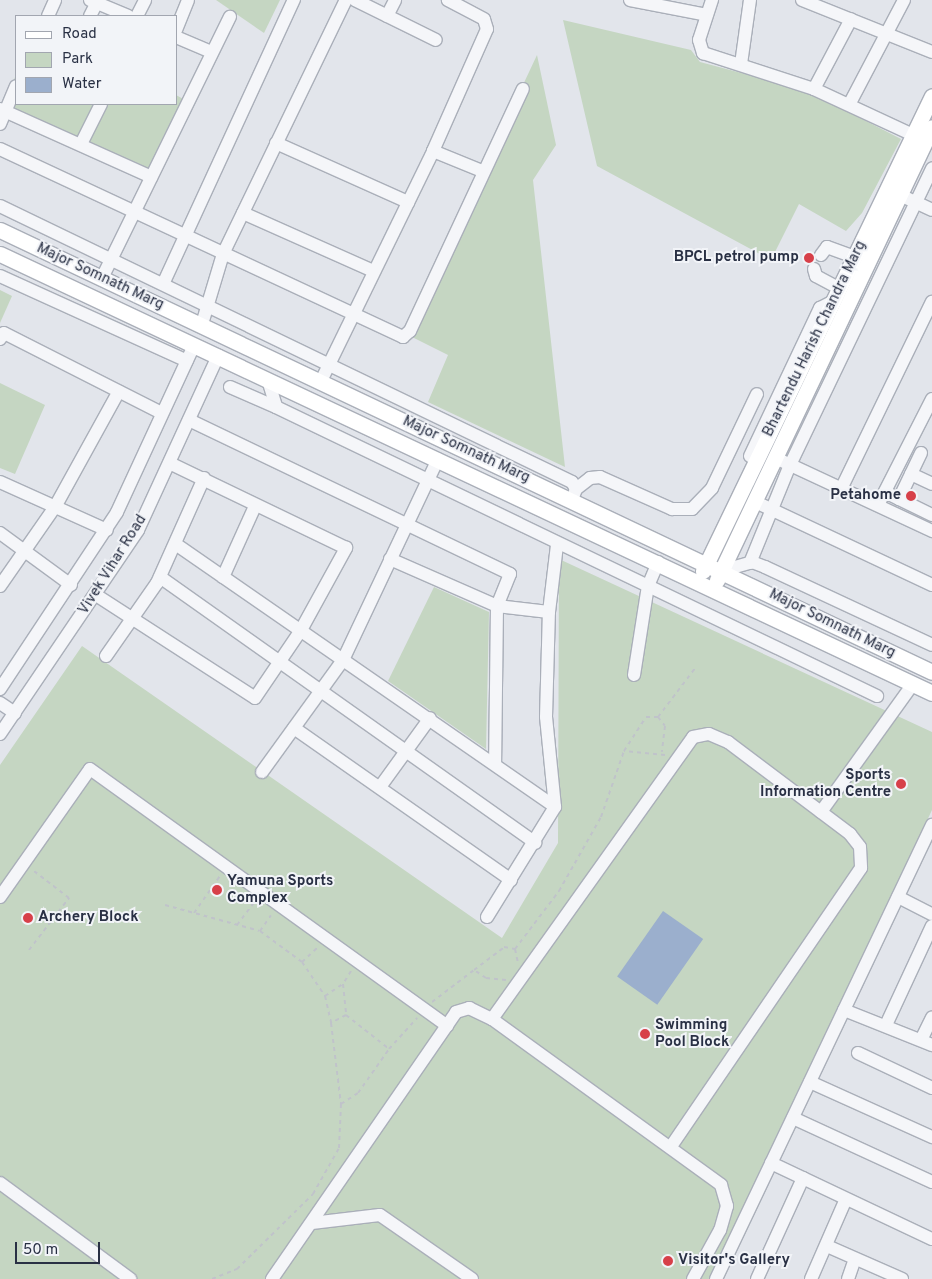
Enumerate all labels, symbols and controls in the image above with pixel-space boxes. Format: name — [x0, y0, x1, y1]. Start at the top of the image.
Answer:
legend — [15, 15, 178, 105]
text: Road — [62, 25, 97, 44]
text: Park — [62, 50, 93, 69]
text: Water — [62, 75, 101, 94]
street label: Bhartendu Harish Chandra Marg — [760, 238, 870, 440]
street label: Major Somnath Marg — [33, 240, 167, 314]
place label: BPCL petrol pump — [673, 249, 799, 267]
marker: BPCL petrol pump — [803, 252, 815, 264]
street label: Major Somnath Marg — [399, 413, 533, 487]
place label: Petahome — [830, 487, 901, 505]
marker: Petahome — [905, 490, 917, 502]
street label: Vivek Vihar Road — [75, 511, 151, 619]
street label: Major Somnath Marg — [766, 586, 898, 662]
place label: Sports Information Centre — [760, 766, 891, 801]
marker: Sports Information Centre — [895, 778, 907, 790]
place label: Yamuna Sports Complex — [227, 872, 333, 907]
marker: Yamuna Sports Complex — [211, 884, 223, 896]
place label: Archery Block — [38, 909, 139, 927]
marker: Archery Block — [22, 912, 34, 924]
place label: Swimming Pool Block — [655, 1016, 729, 1051]
marker: Swimming Pool Block — [639, 1028, 651, 1040]
scale bar — [18, 1232, 102, 1264]
text: 50 m — [23, 1241, 58, 1260]
place label: Visitor's Gallery — [678, 1252, 790, 1270]
marker: Visitor's Gallery — [662, 1255, 674, 1267]

